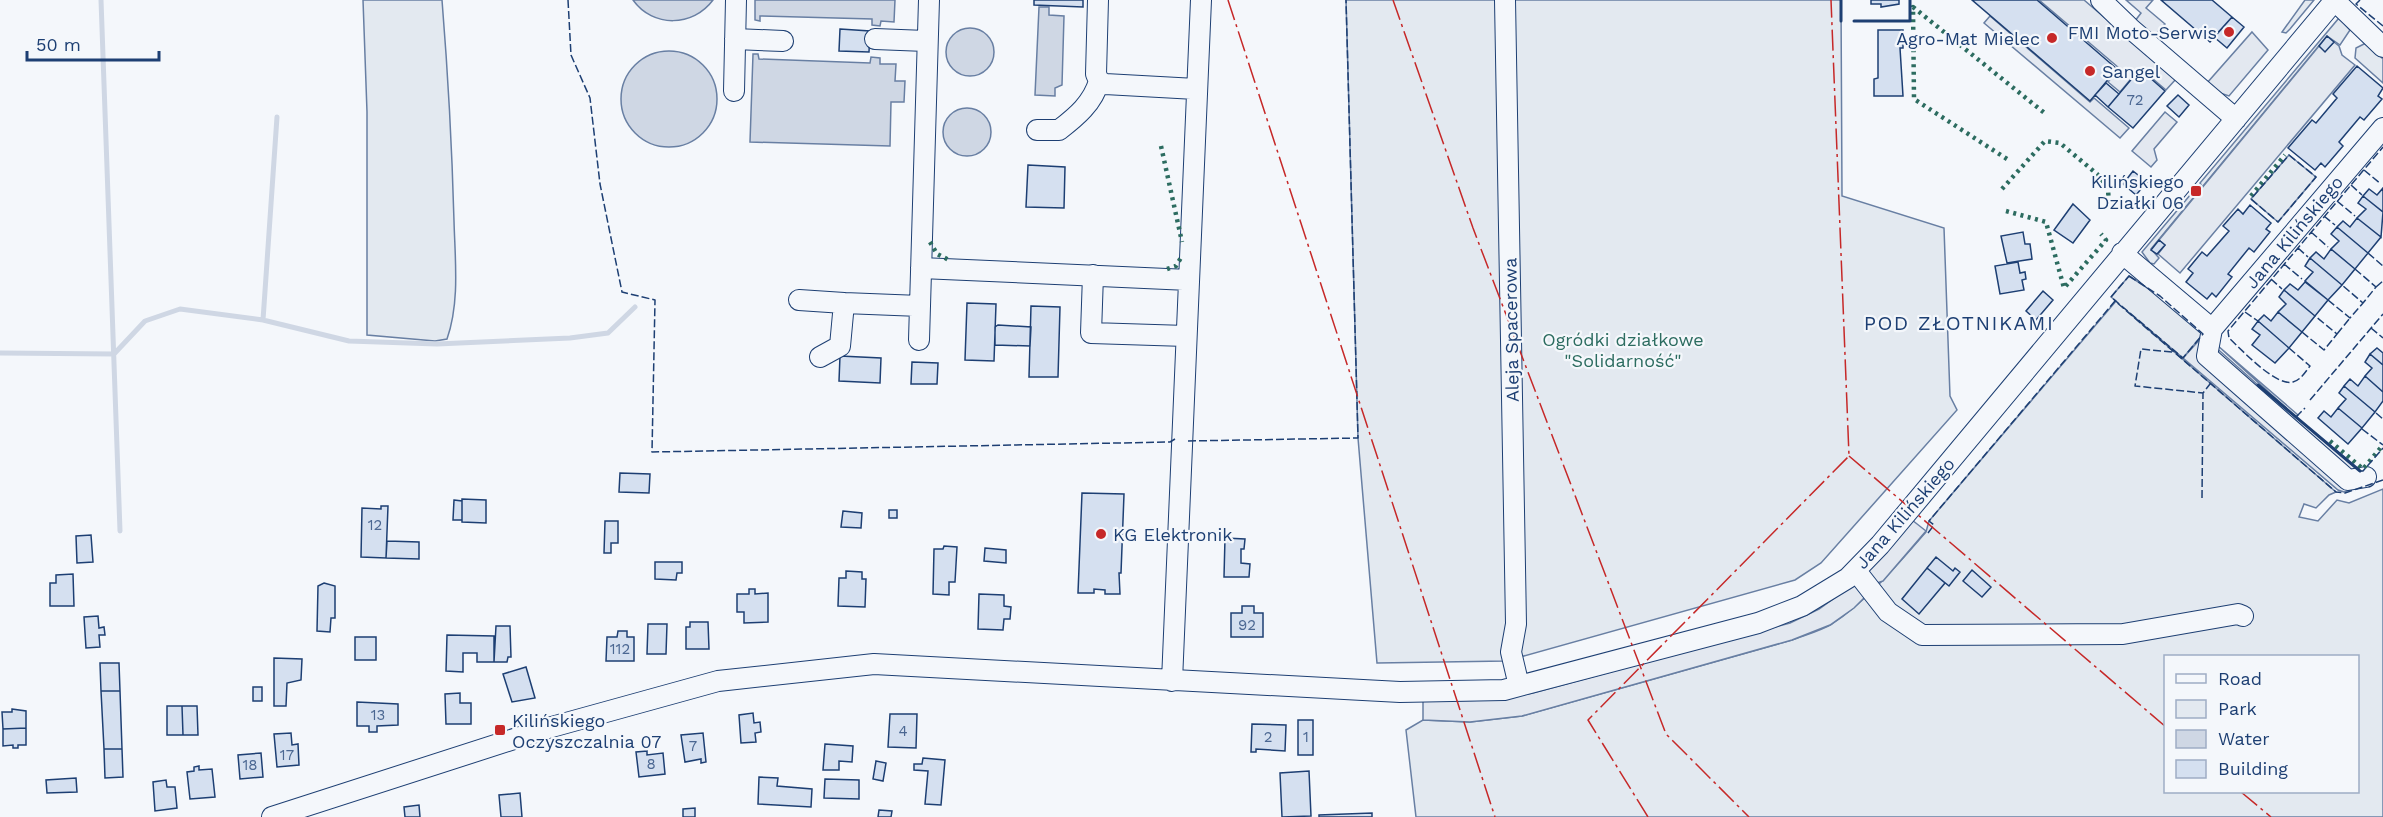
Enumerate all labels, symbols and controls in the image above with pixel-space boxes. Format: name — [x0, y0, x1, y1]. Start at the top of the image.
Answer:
place label: FMI Moto-Serwis — [2068, 22, 2217, 43]
scale bar — [27, 24, 159, 62]
marker: FMI Moto-Serwis — [2222, 25, 2236, 39]
place label: Agro-Mat Mielec — [1896, 28, 2040, 49]
marker: Agro-Mat Mielec — [2045, 31, 2059, 45]
text: 50 m — [36, 34, 81, 55]
place label: Sangel — [2102, 61, 2161, 82]
marker: Sangel — [2083, 64, 2097, 78]
house number: 72 — [2126, 91, 2144, 109]
place label: Kilińskiego Działki 06 — [2091, 171, 2184, 213]
street label: Jana Kilińskiego — [2241, 171, 2347, 293]
marker: Kilińskiego Działki 06 — [2189, 184, 2203, 198]
street label: Aleja Spacerowa — [1499, 258, 1523, 402]
district label: POD ZŁOTNIKAMI — [1864, 311, 2054, 335]
park label: Ogródki działkowe "Solidarność" — [1542, 329, 1704, 371]
street label: Jana Kilińskiego — [1851, 453, 1959, 573]
house number: 12 — [368, 516, 382, 534]
place label: KG Elektronik — [1113, 524, 1233, 545]
marker: KG Elektronik — [1094, 527, 1108, 541]
house number: 92 — [1238, 616, 1256, 634]
house number: 112 — [610, 640, 630, 658]
legend — [2164, 655, 2359, 793]
text: Road — [2218, 668, 2262, 689]
text: Park — [2218, 698, 2257, 719]
house number: 13 — [371, 706, 385, 724]
place label: Kilińskiego Oczyszczalnia 07 — [512, 710, 661, 752]
house number: 4 — [898, 722, 908, 740]
marker: Kilińskiego Oczyszczalnia 07 — [493, 723, 507, 737]
house number: 2 — [1264, 728, 1272, 746]
house number: 1 — [1303, 728, 1309, 746]
text: Water — [2218, 728, 2270, 749]
house number: 7 — [689, 737, 697, 755]
house number: 17 — [280, 746, 294, 764]
house number: 8 — [646, 755, 656, 773]
house number: 18 — [242, 756, 258, 774]
text: Building — [2218, 758, 2288, 779]

